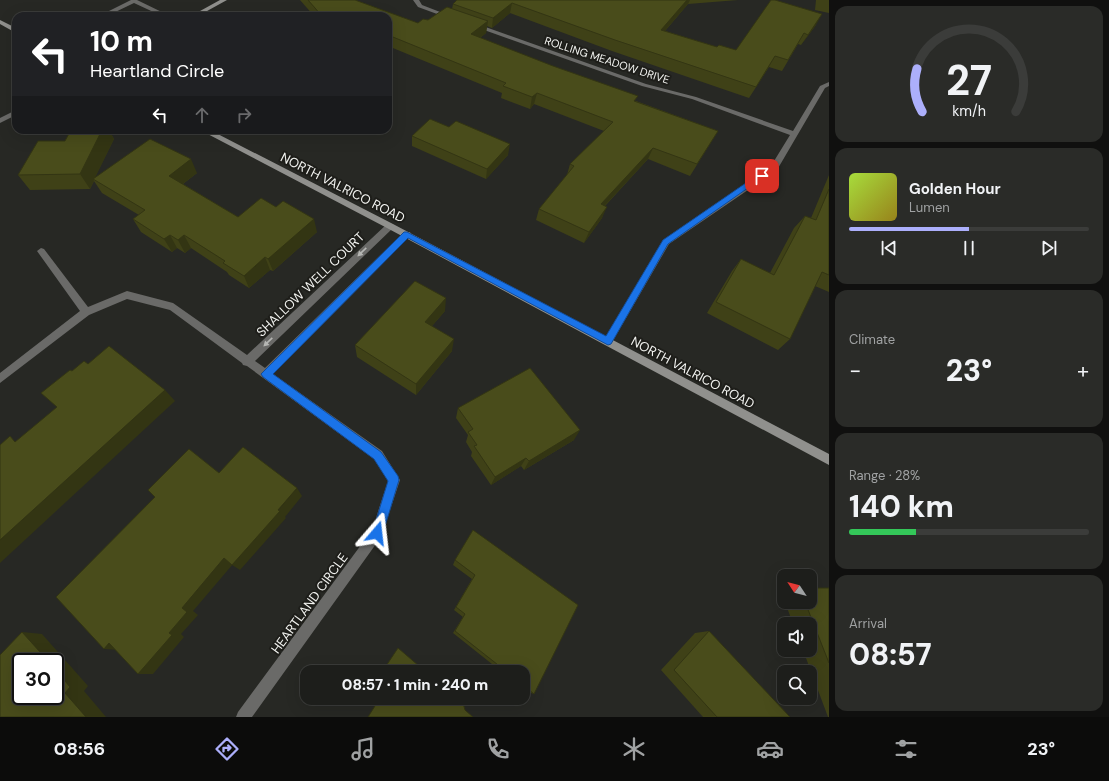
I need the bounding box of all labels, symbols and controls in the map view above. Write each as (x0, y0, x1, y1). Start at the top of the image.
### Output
text: 10 m (90, 23, 153, 60)
icon: left (24, 28, 76, 80)
street label: ROLLING MEADOW DRIVE (543, 33, 671, 87)
text: 27 (946, 54, 992, 108)
text: Heartland Circle (90, 59, 224, 83)
text: km/h (952, 102, 986, 120)
icon: left (149, 104, 171, 126)
icon: ahead (191, 104, 213, 126)
icon: right (233, 104, 255, 126)
street label: NORTH VALRICO ROAD (278, 149, 408, 226)
pin (745, 159, 779, 193)
icon: arrive (751, 165, 773, 187)
text: Golden Hour (909, 179, 1001, 199)
text: Lumen (909, 199, 950, 216)
street label: SHALLOW WELL COURT (253, 228, 368, 340)
icon: previous (878, 237, 900, 259)
icon: pause (958, 237, 980, 259)
icon: next (1038, 237, 1060, 259)
one-way arrow (357, 248, 367, 257)
text: Climate (849, 331, 895, 348)
street label: NORTH VALRICO ROAD (628, 333, 758, 412)
one-way arrow (263, 337, 273, 347)
text: 23° (946, 351, 992, 390)
text: − (849, 356, 861, 385)
text: + (1077, 356, 1089, 385)
text: Range · 28% (849, 467, 920, 484)
text: 140 km (849, 487, 954, 526)
position arrow (356, 512, 398, 554)
street label: HEARTLAND CIRCLE (267, 550, 352, 657)
north arrow (777, 569, 817, 609)
map controls (777, 569, 817, 705)
text: Arrival (849, 615, 887, 632)
button: sound (777, 617, 817, 657)
text: 08:57 (849, 635, 932, 674)
speed limit sign: 30 (12, 653, 64, 705)
button: search (777, 665, 817, 705)
text: 08:57 · 1 min · 240 m (342, 675, 488, 695)
icon: directions (213, 735, 241, 763)
icon: music (349, 735, 377, 763)
icon: phone (484, 735, 512, 763)
icon: climate (620, 735, 648, 763)
icon: car (756, 735, 784, 763)
icon: filters (892, 735, 920, 763)
text: 08:56 (54, 737, 105, 761)
text: 23° (1027, 737, 1055, 761)

